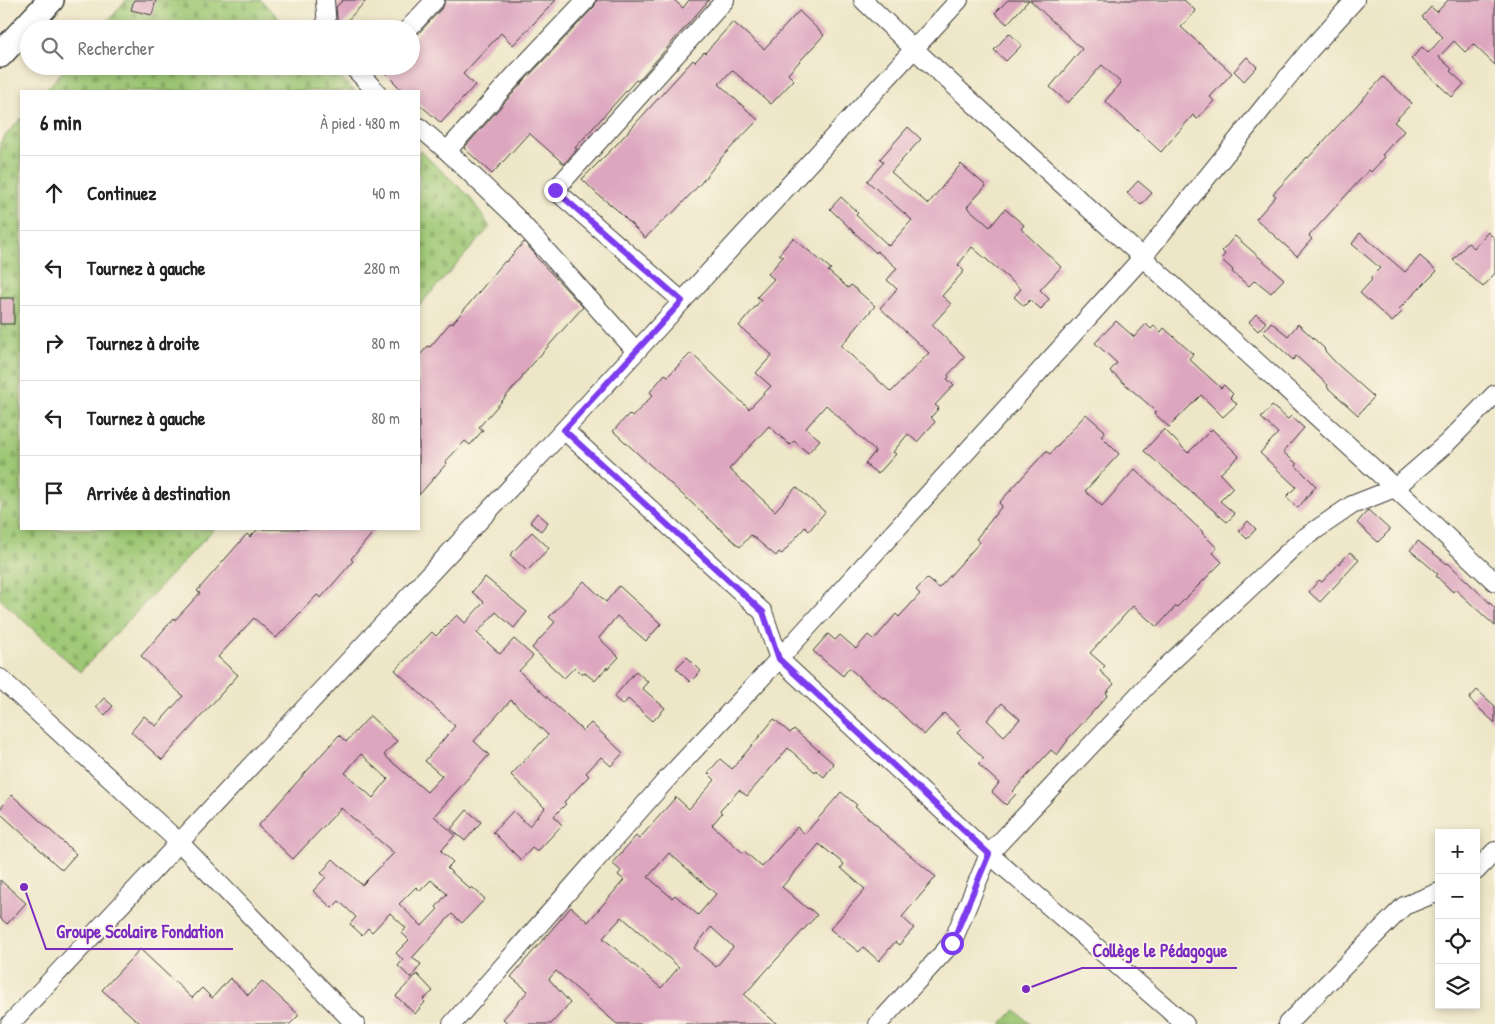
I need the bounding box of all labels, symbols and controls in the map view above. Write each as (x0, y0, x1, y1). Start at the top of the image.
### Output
search box (20, 20, 420, 75)
icon: search (38, 34, 66, 62)
text: Rechercher (78, 35, 155, 61)
text: 6 min (40, 108, 82, 137)
text: À pied · 480 m (320, 112, 400, 134)
icon: ahead (40, 179, 68, 207)
route end (544, 179, 567, 202)
text: Continuez (87, 180, 156, 206)
text: 40 m (372, 182, 400, 204)
icon: left (40, 254, 68, 282)
text: Tournez à gauche (87, 255, 205, 281)
text: 280 m (364, 257, 400, 279)
icon: right (40, 329, 68, 357)
text: Tournez à droite (87, 330, 200, 356)
text: 80 m (371, 332, 400, 354)
icon: left (40, 404, 68, 432)
text: Tournez à gauche (87, 405, 205, 431)
text: 80 m (371, 407, 400, 429)
icon: arrive (40, 479, 68, 507)
text: Arrivée à destination (87, 480, 230, 506)
map controls (1435, 829, 1480, 1009)
button: + (1435, 829, 1480, 874)
button: − (1435, 874, 1480, 919)
callout: Groupe Scolaire Fondation (46, 916, 233, 949)
text: Groupe Scolaire Fondation (56, 919, 224, 945)
button: locate (1435, 919, 1480, 964)
route start (941, 932, 964, 955)
callout: Collège le Pédagogue (1082, 935, 1237, 968)
text: Collège le Pédagogue (1093, 938, 1228, 964)
button: layers (1435, 964, 1480, 1009)

